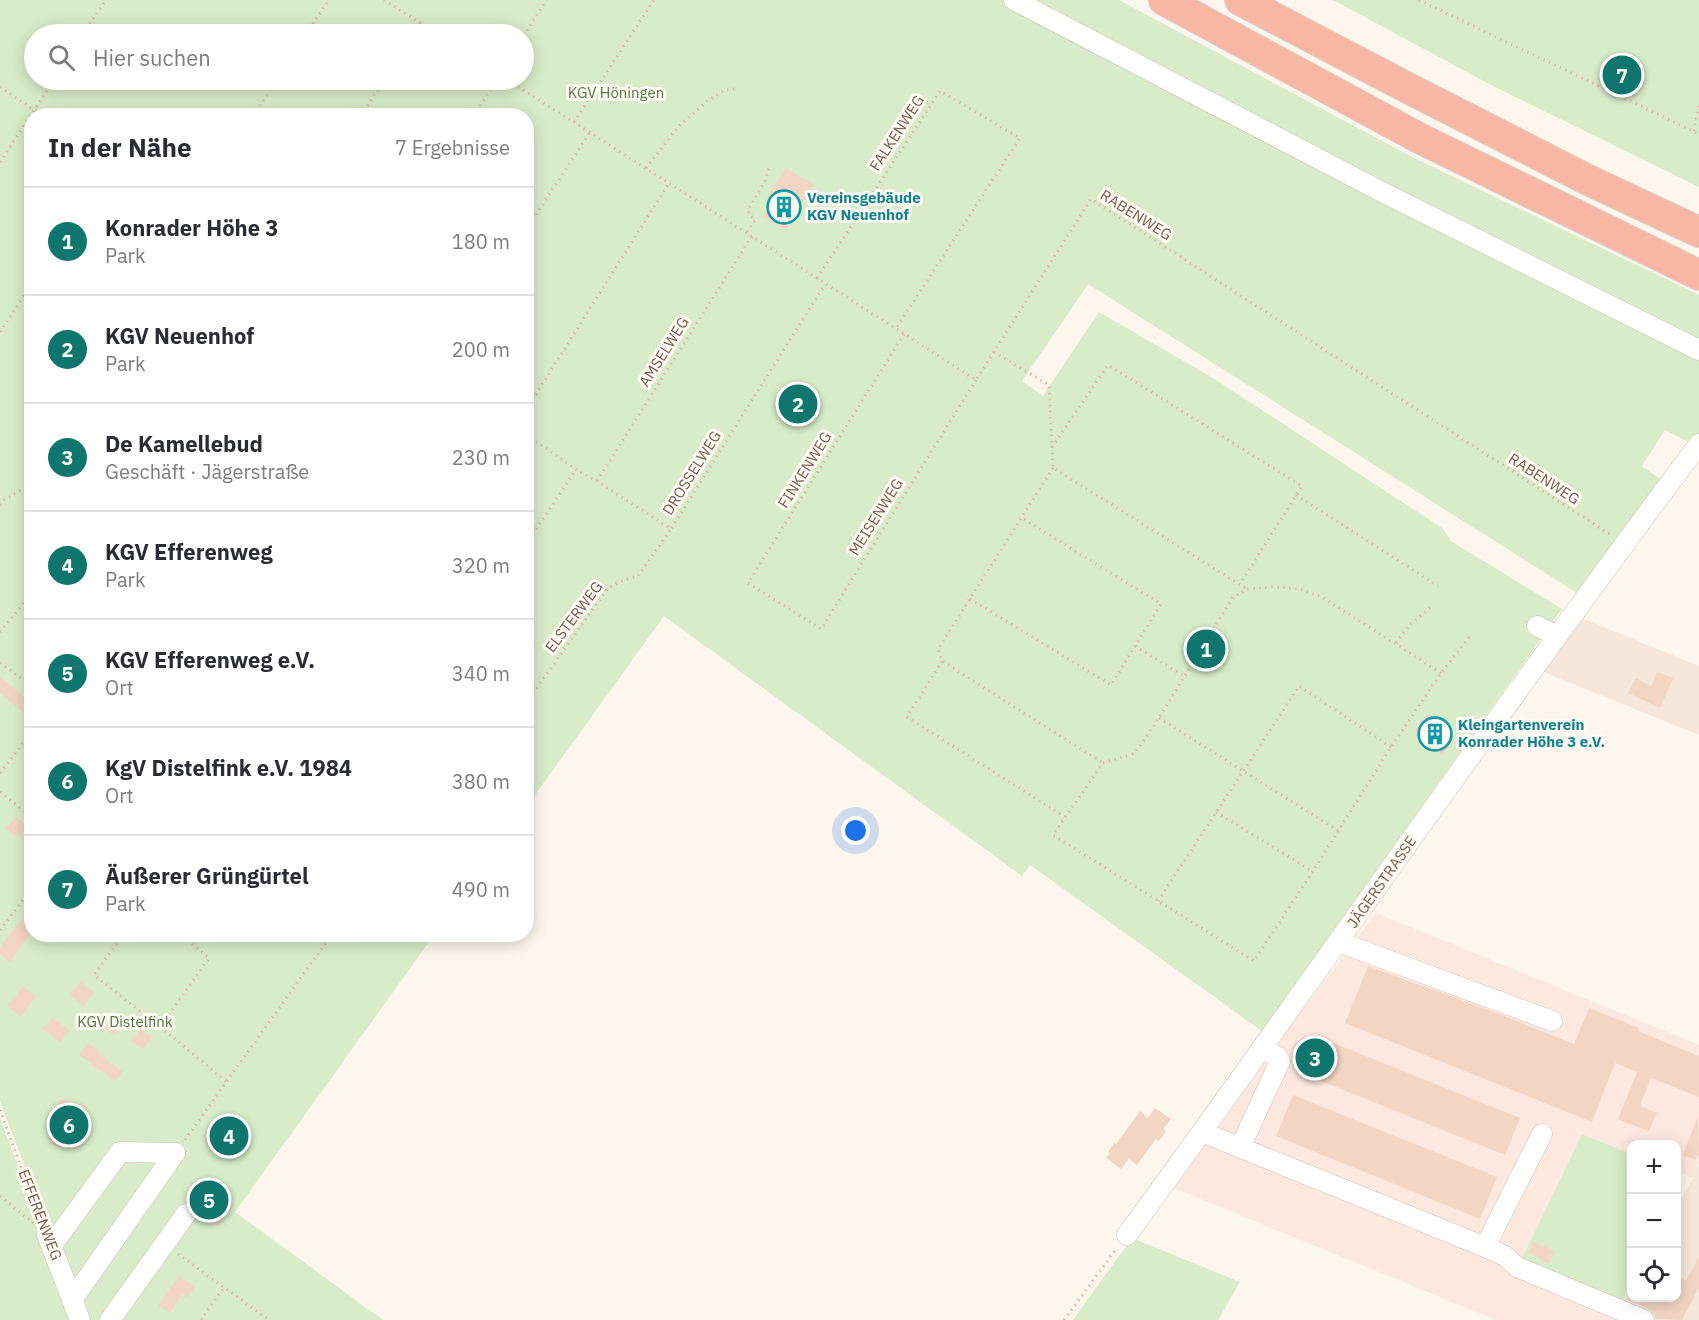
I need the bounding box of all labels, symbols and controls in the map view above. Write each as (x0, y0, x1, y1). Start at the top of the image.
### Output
search box (24, 24, 534, 90)
icon: search (45, 41, 78, 74)
text: Hier suchen (93, 43, 211, 72)
pin: 7 (1602, 52, 1642, 98)
park label: KGV Höningen (568, 83, 664, 102)
street label: FALKENWEG (865, 91, 928, 174)
text: In der Nähe (48, 130, 192, 164)
text: 7 Ergebnisse (395, 134, 510, 161)
street label: RABENWEG (1097, 185, 1176, 244)
place label: Vereinsgebäude KGV Neuenhof (807, 188, 921, 224)
building icon: Vereinsgebäude KGV Neuenhof (766, 189, 802, 225)
text: Konrader Höhe 3 (105, 213, 278, 242)
text: 1 (62, 228, 74, 255)
text: 180 m (452, 228, 510, 255)
text: Park (105, 242, 145, 269)
street label: AMSELWEG (635, 313, 693, 390)
text: KGV Neuenhof (105, 321, 254, 350)
text: 2 (62, 336, 74, 363)
text: 200 m (452, 336, 510, 363)
text: Park (105, 350, 145, 377)
pin: 2 (778, 382, 818, 426)
street label: DROSSELWEG (658, 427, 725, 518)
street label: FINKENWEG (774, 428, 836, 511)
text: De Kamellebud (105, 429, 263, 458)
text: 3 (62, 444, 74, 471)
text: 230 m (452, 444, 510, 471)
street label: RABENWEG (1505, 449, 1583, 509)
text: Geschäft · Jägerstraße (105, 458, 309, 485)
street label: MEISENWEG (844, 475, 907, 559)
text: KGV Efferenweg (105, 537, 273, 566)
text: 4 (62, 552, 74, 579)
text: 320 m (452, 552, 510, 579)
text: Park (105, 566, 145, 593)
street label: ELSTERWEG (541, 577, 607, 656)
pin: 1 (1186, 626, 1226, 672)
text: KGV Efferenweg e.V. (105, 645, 315, 674)
text: 5 (62, 660, 74, 687)
text: 340 m (452, 660, 510, 687)
text: Ort (105, 674, 134, 701)
place label: Kleingartenverein Konrader Höhe 3 e.V. (1458, 715, 1605, 751)
building icon: Kleingartenverein Konrader Höhe 3 e.V. (1417, 716, 1453, 752)
text: KgV Distelfink e.V. 1984 (105, 753, 352, 782)
text: 6 (62, 768, 74, 795)
text: 380 m (452, 768, 510, 795)
text: Ort (105, 782, 134, 809)
your location (841, 816, 870, 845)
street label: JÄGERSTRASSE (1343, 832, 1420, 931)
text: Äußerer Grüngürtel (105, 861, 309, 890)
text: 7 (62, 876, 74, 903)
text: 490 m (452, 876, 510, 903)
text: Park (105, 890, 145, 917)
park label: KGV Distelfink (77, 1012, 173, 1031)
pin: 3 (1296, 1036, 1334, 1080)
pin: 6 (50, 1102, 88, 1148)
pin: 4 (210, 1114, 248, 1158)
map controls (1627, 1140, 1681, 1302)
button: + (1627, 1140, 1681, 1194)
street label: EFFERENWEG (14, 1167, 66, 1263)
pin: 5 (190, 1178, 228, 1222)
button: − (1627, 1194, 1681, 1248)
button: locate (1627, 1248, 1681, 1302)

